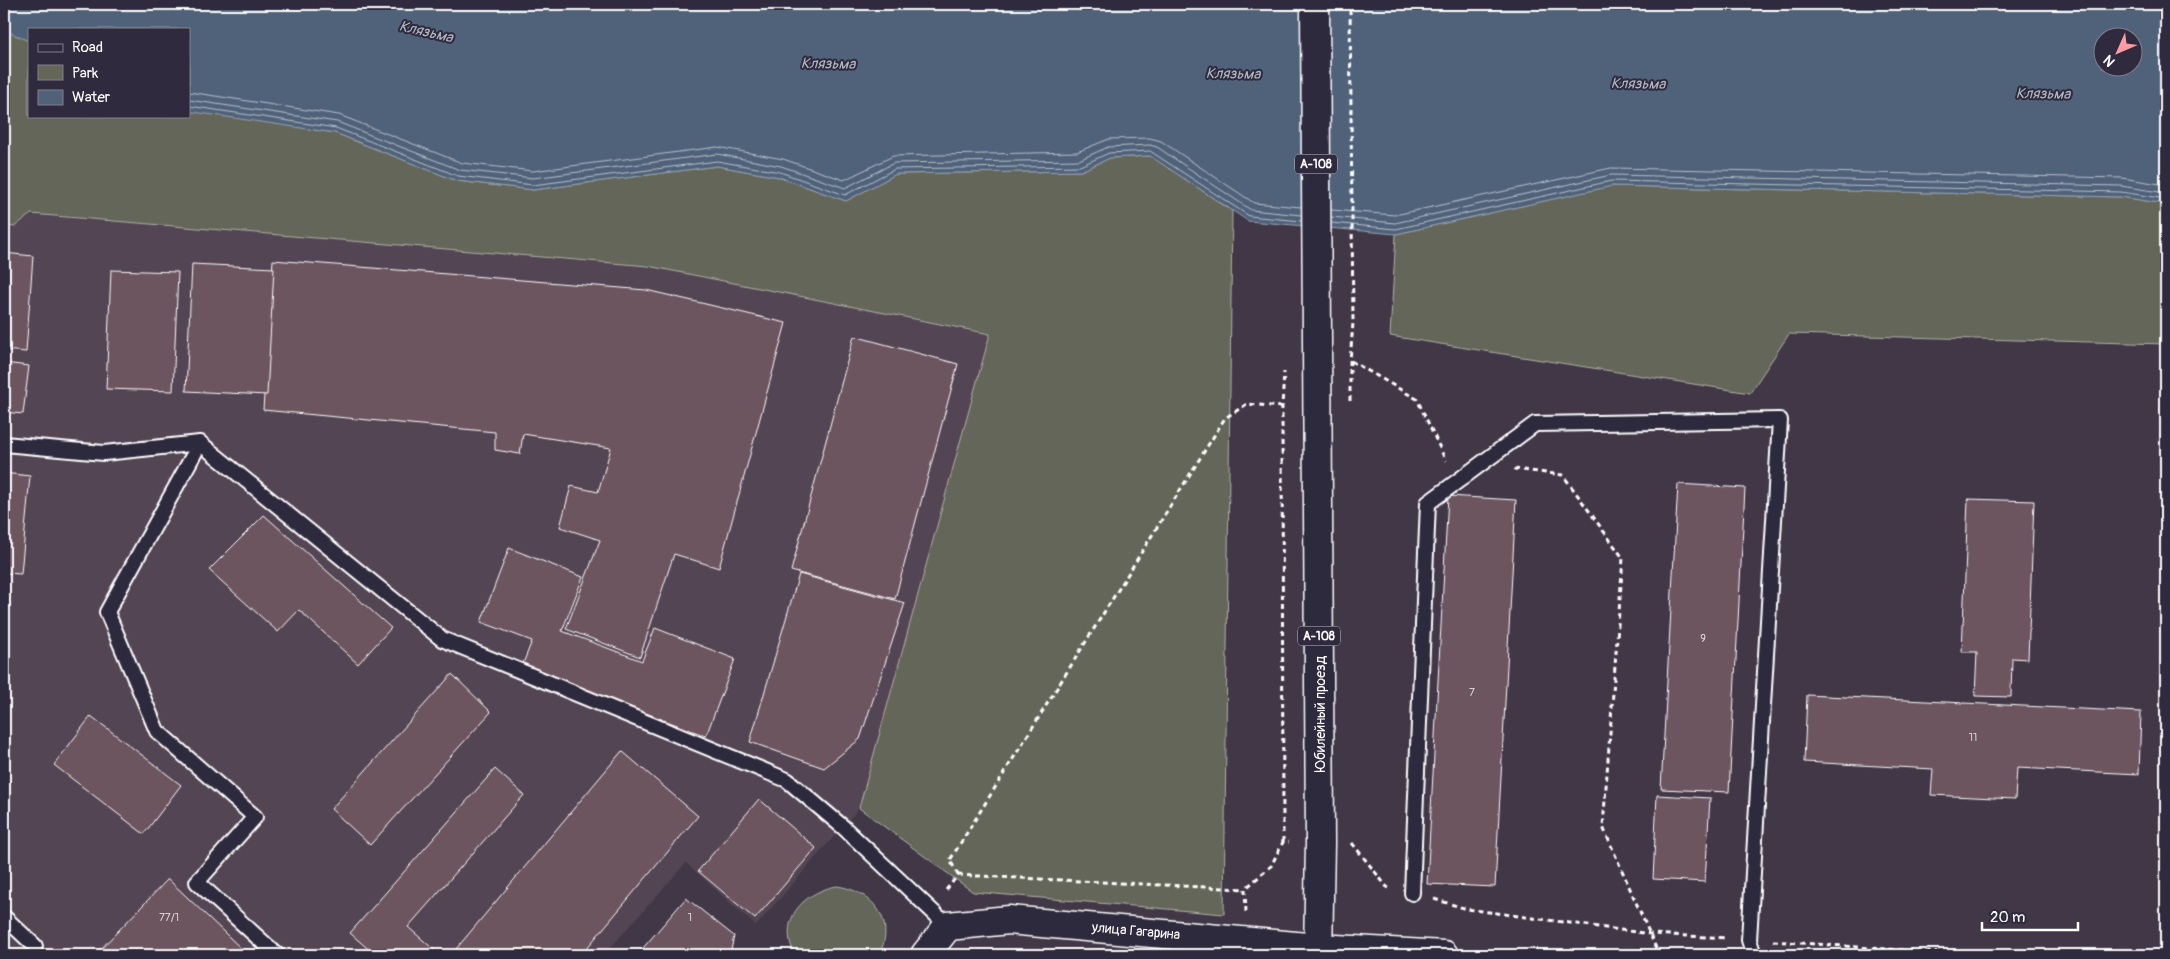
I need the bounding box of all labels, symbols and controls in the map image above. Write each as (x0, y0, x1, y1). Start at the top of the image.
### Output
water label: Клязьма (397, 17, 456, 48)
legend (28, 28, 190, 118)
north arrow (2092, 28, 2142, 78)
text: Road (72, 38, 103, 57)
text: N (2100, 51, 2119, 70)
water label: Клязьма (801, 54, 856, 74)
text: Park (72, 64, 99, 83)
water label: Клязьма (1206, 64, 1261, 84)
water label: Клязьма (1611, 74, 1666, 94)
water label: Клязьма (2016, 84, 2071, 104)
text: Water (72, 88, 111, 107)
road number: А-108 (1295, 154, 1337, 173)
road number: А-108 (1298, 626, 1340, 646)
house number: 9 (1700, 632, 1706, 645)
street label: Юбилейный проезд (1312, 655, 1329, 772)
house number: 7 (1469, 686, 1475, 699)
house number: 11 (1969, 731, 1977, 744)
scale bar (1982, 899, 2079, 931)
text: 20 m (1990, 908, 2025, 927)
house number: 77/1 (159, 911, 179, 924)
house number: 1 (688, 911, 692, 924)
street label: улица Гагарина (1090, 919, 1181, 943)

